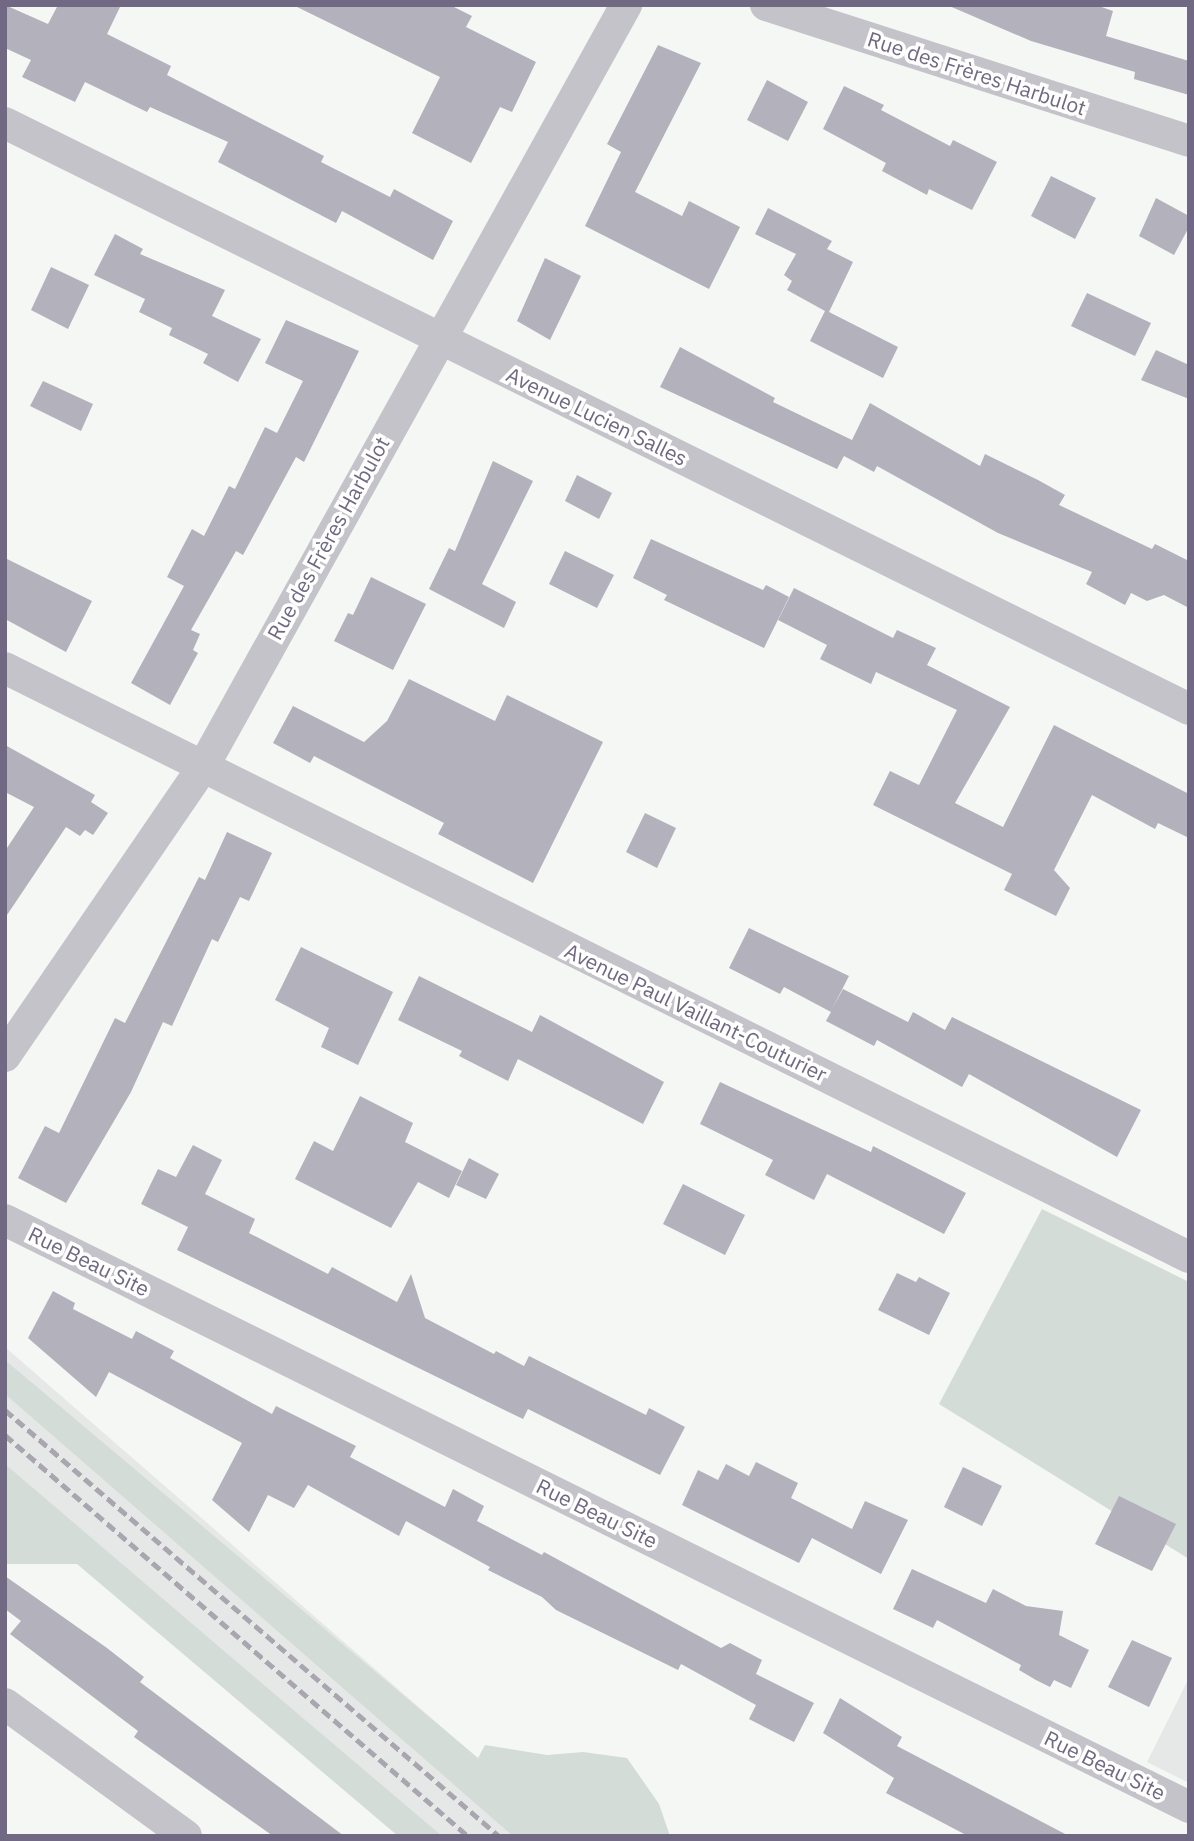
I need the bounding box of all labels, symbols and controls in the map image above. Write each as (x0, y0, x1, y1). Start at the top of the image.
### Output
street label: Rue des Frères Harbulot (865, 26, 1089, 120)
street label: Avenue Lucien Salles (502, 361, 692, 471)
street label: Rue des Frères Harbulot (262, 432, 394, 644)
street label: Avenue Paul Vaillant-Couturier (561, 937, 831, 1087)
street label: Rue Beau Site (24, 1221, 154, 1301)
street label: Rue Beau Site (532, 1473, 662, 1553)
street label: Rue Beau Site (1040, 1725, 1170, 1805)

